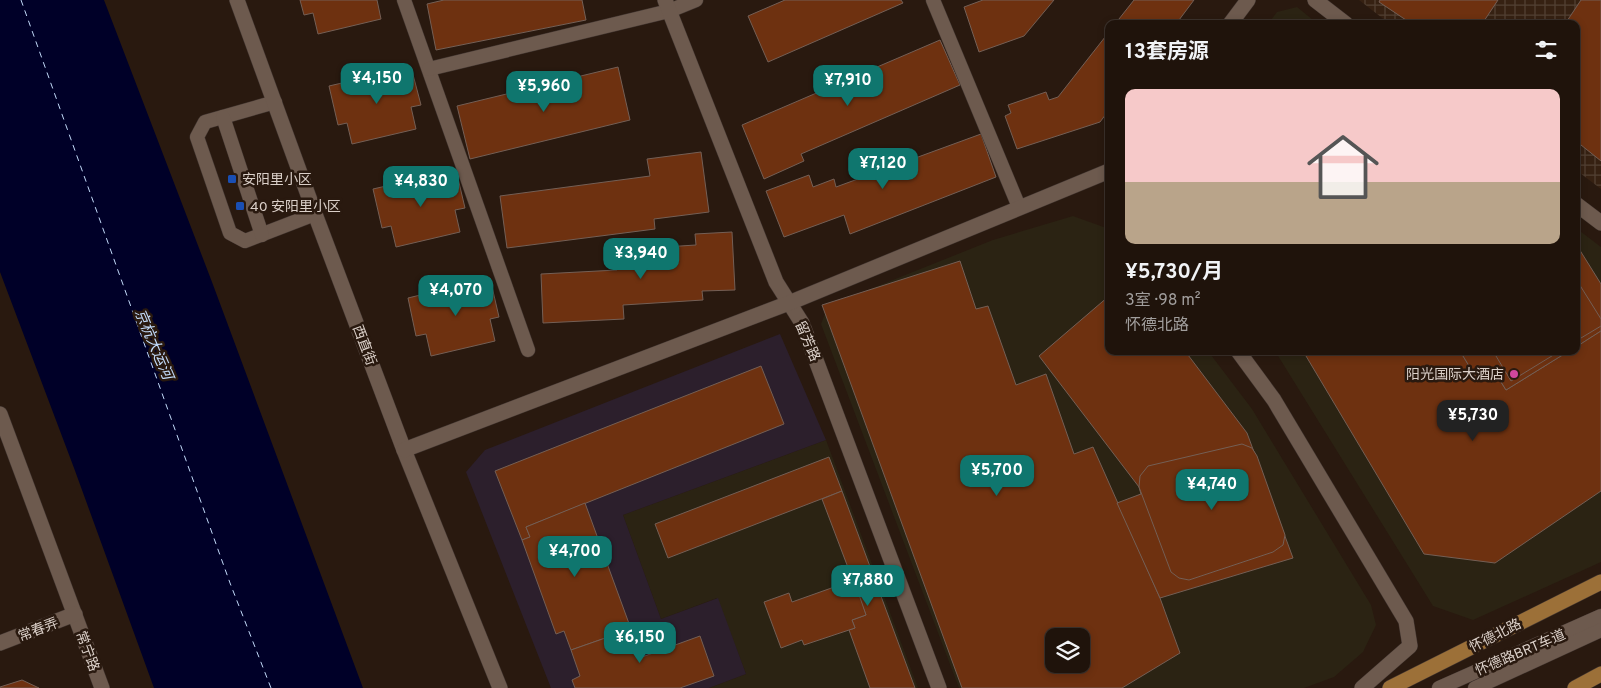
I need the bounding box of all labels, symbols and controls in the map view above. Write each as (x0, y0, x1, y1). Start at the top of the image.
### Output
icon: filters (1532, 36, 1560, 64)
text: 13套房源 (1125, 39, 1209, 66)
pin: ¥4,150 (336, 62, 418, 105)
pin: ¥7,910 (807, 64, 889, 107)
text: ¥4,150 (352, 69, 402, 89)
pin: ¥5,960 (503, 70, 585, 113)
text: ¥7,910 (824, 71, 872, 91)
text: ¥5,960 (517, 77, 571, 97)
icon: home (1298, 122, 1388, 212)
pin: ¥7,120 (842, 148, 924, 190)
text: ¥7,120 (859, 154, 907, 174)
pin: ¥4,830 (380, 166, 462, 208)
place label: 安阳里小区 (242, 172, 312, 189)
text: ¥4,830 (394, 172, 448, 192)
marker: 安阳里小区 (226, 173, 238, 185)
place label: 40 安阳里小区 (250, 199, 341, 216)
marker: 40 安阳里小区 (234, 200, 246, 212)
pin: ¥3,940 (600, 238, 682, 280)
text: ¥3,940 (614, 244, 668, 264)
text: ¥5,730/月 (1125, 259, 1223, 286)
pin: ¥4,070 (415, 274, 497, 317)
text: ¥4,070 (429, 281, 483, 301)
text: 3室 · 98 m² (1125, 291, 1201, 311)
water label: 京杭大运河 (129, 306, 177, 386)
text: 怀德北路 (1125, 316, 1189, 336)
street label: 留芳路 (791, 319, 823, 364)
street label: 西直街 (348, 323, 379, 368)
place label: 阳光国际大酒店 (1406, 367, 1504, 384)
marker: 阳光国际大酒店 (1508, 368, 1520, 380)
pin: ¥5,730 (1432, 400, 1514, 442)
text: ¥5,730 (1448, 406, 1498, 426)
pin: ¥5,700 (956, 454, 1038, 497)
text: ¥5,700 (971, 461, 1023, 481)
pin: ¥4,740 (1171, 468, 1253, 511)
text: ¥4,740 (1187, 475, 1237, 495)
pin: ¥4,700 (534, 536, 616, 578)
text: ¥4,700 (549, 542, 601, 562)
pin: ¥7,880 (827, 564, 909, 607)
text: ¥7,880 (842, 571, 894, 591)
street label: 常春弄 (16, 615, 61, 646)
street label: 怀德北路 (1466, 615, 1524, 657)
pin: ¥6,150 (599, 622, 681, 664)
street label: 怀德路BRT车道 (1473, 626, 1568, 680)
text: ¥6,150 (615, 628, 665, 648)
map controls (1045, 628, 1090, 673)
button: layers (1045, 628, 1090, 673)
street label: 常宁路 (71, 629, 103, 674)

